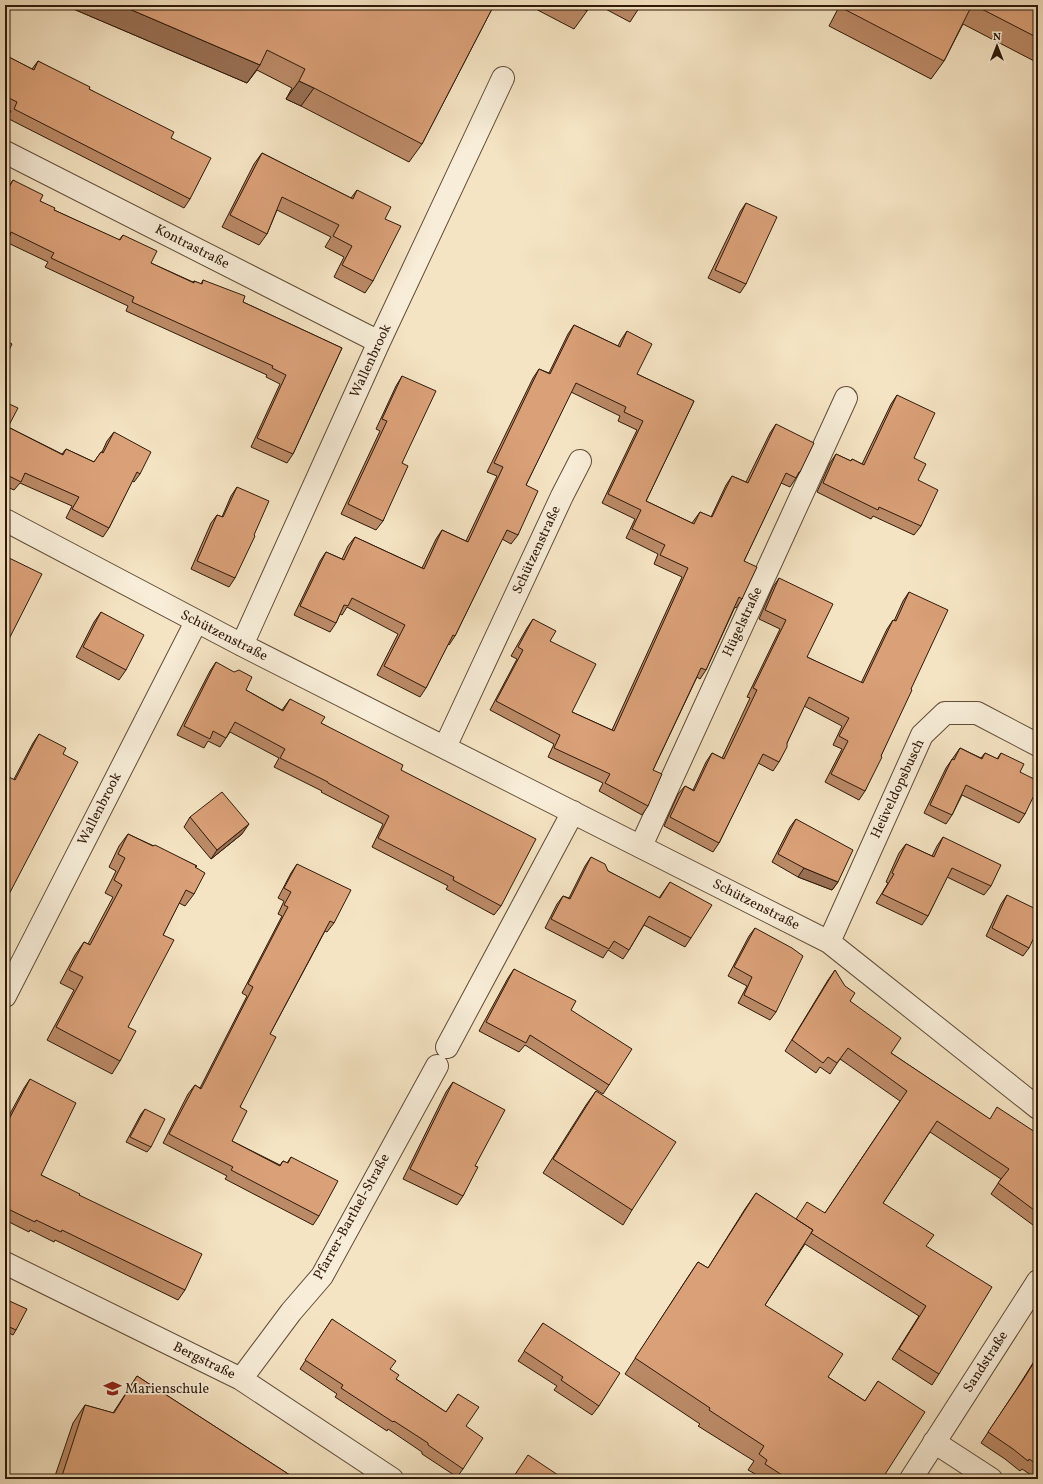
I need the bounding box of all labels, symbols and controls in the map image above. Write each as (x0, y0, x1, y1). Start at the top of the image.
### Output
north arrow (977, 26, 1017, 66)
text: N (993, 30, 1001, 45)
street label: Kontrastraße (151, 220, 233, 274)
street label: Wallenbrook (346, 321, 397, 401)
street label: Schützenstraße (508, 502, 566, 597)
street label: Hügelstraße (719, 584, 768, 660)
street label: Schützenstraße (177, 606, 271, 666)
street label: Heüveldopsbusch (867, 736, 929, 842)
street label: Wallenbrook (74, 769, 127, 849)
street label: Schützenstraße (709, 875, 803, 935)
street label: Pfarrer-Barthel-Straße (309, 1150, 395, 1284)
street label: Sandstraße (959, 1327, 1013, 1396)
street label: Bergstraße (170, 1338, 239, 1384)
school or university icon: Marienschule (102, 1379, 122, 1399)
place label: Marienschule (125, 1380, 209, 1399)

